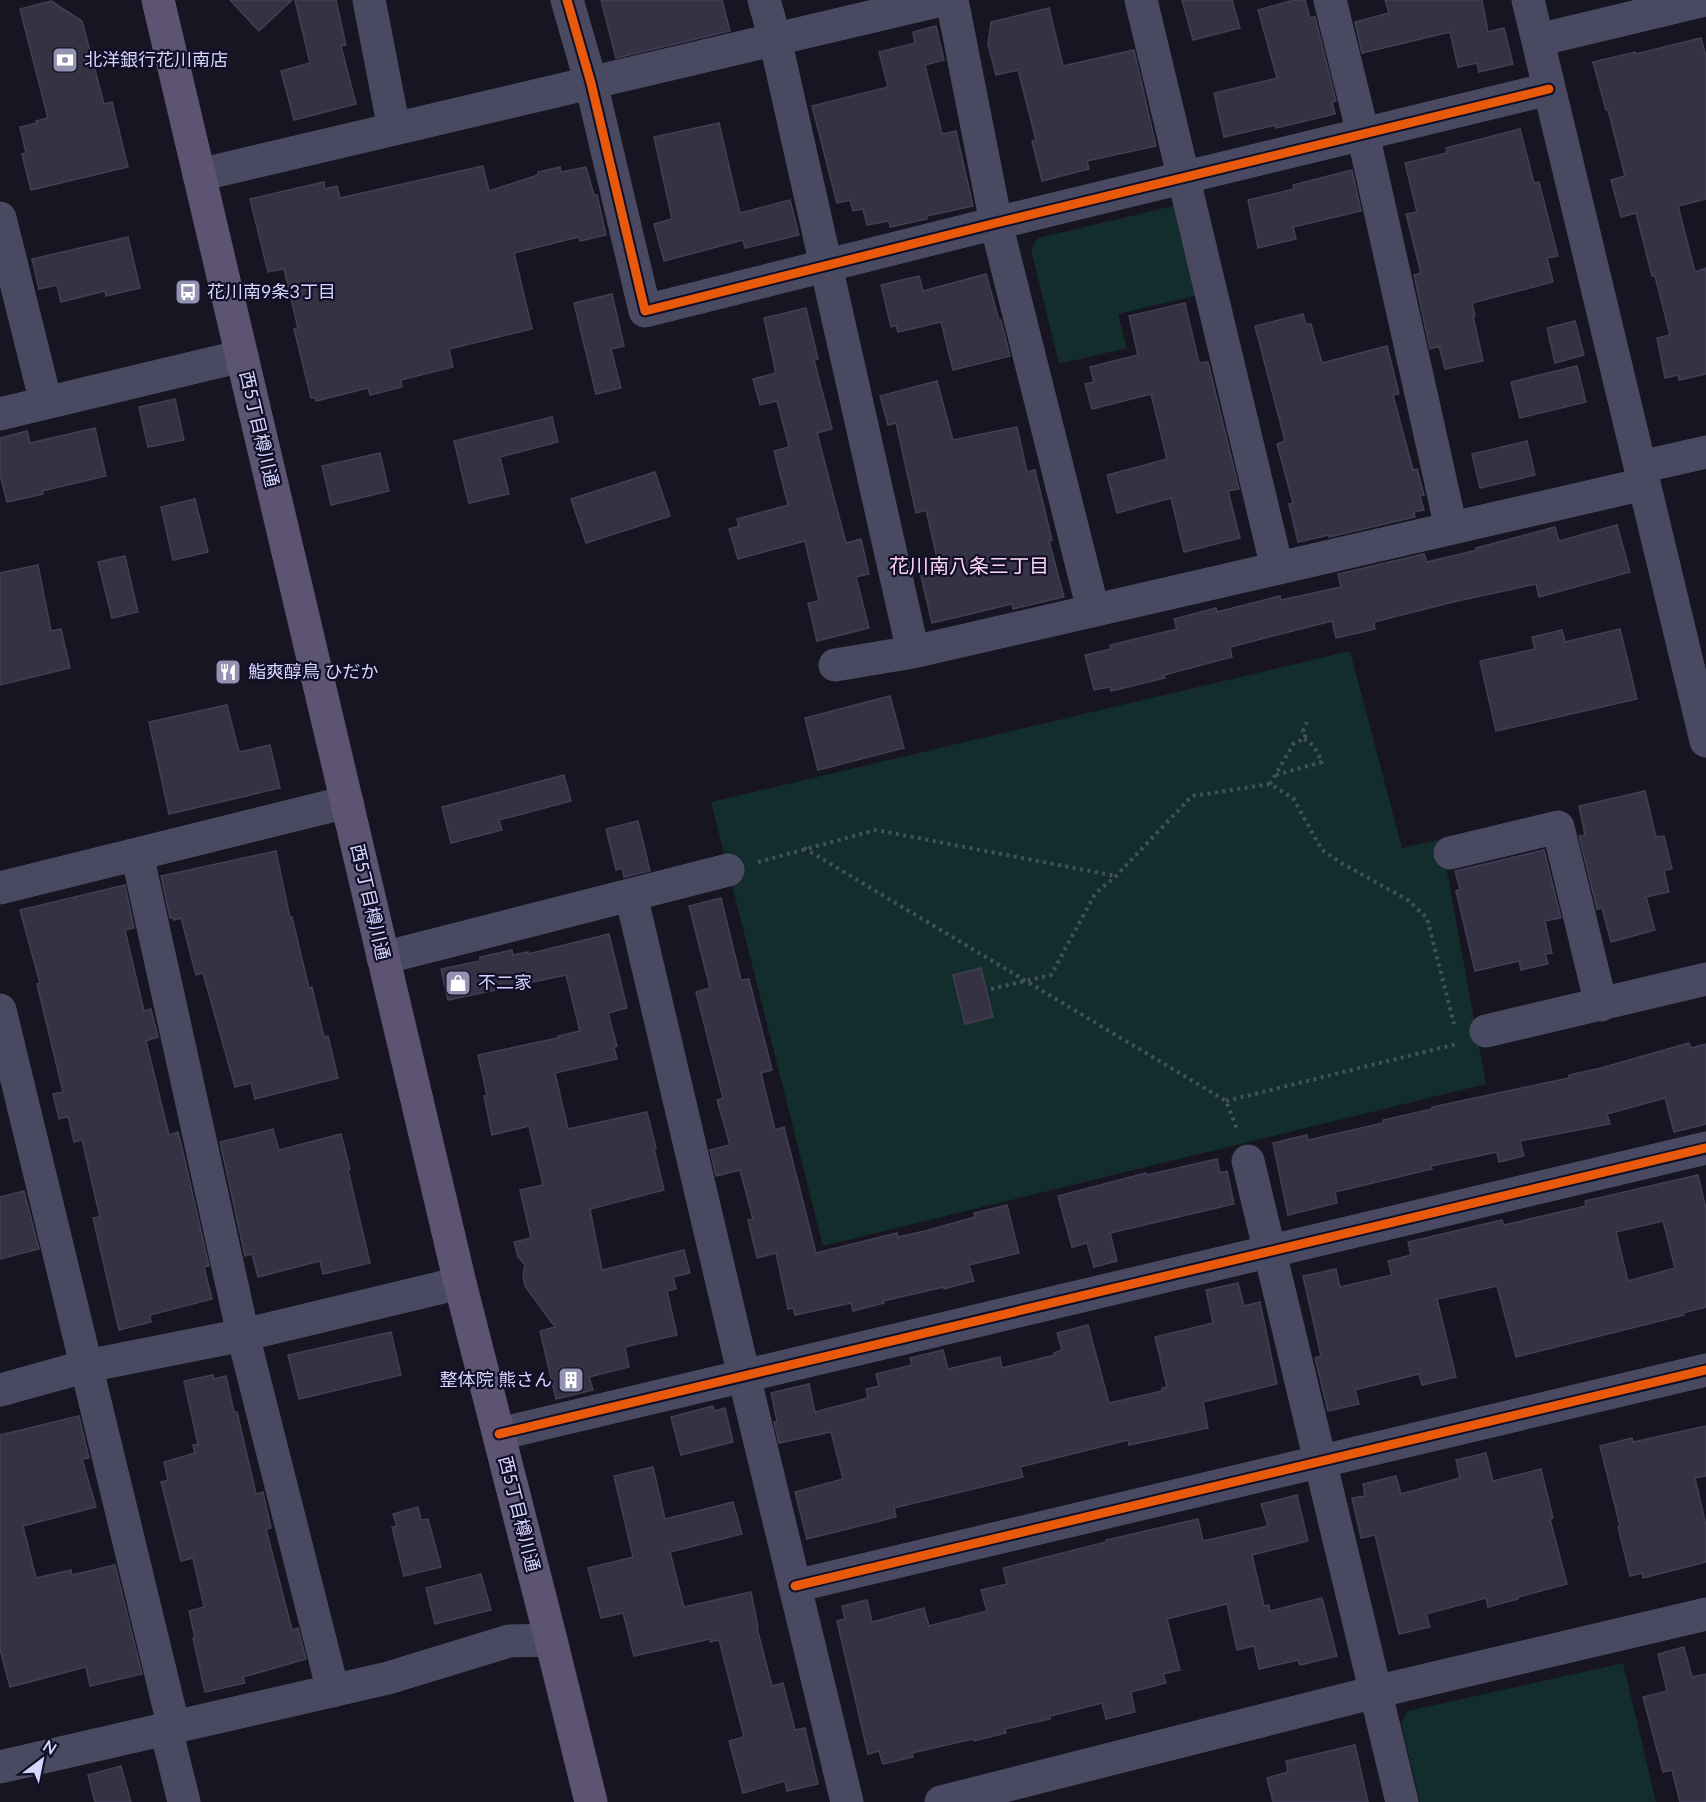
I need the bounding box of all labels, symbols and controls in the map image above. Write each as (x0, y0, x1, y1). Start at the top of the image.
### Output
bank icon: 北洋銀行花川南店 (50, 45, 80, 75)
place label: 北洋銀行花川南店 (84, 48, 228, 70)
bus stop icon: 花川南9条3丁目 (173, 277, 203, 307)
place label: 花川南9条3丁目 (207, 280, 336, 302)
street label: 西5丁目樽川通 (236, 369, 284, 489)
district label: 花川南八条三丁目 (889, 553, 1049, 577)
restaurant icon: 鮨爽醇鳥 ひだか (213, 657, 243, 687)
place label: 鮨爽醇鳥 ひだか (248, 660, 379, 682)
street label: 西5丁目樽川通 (347, 842, 395, 962)
shop icon: 不二家 (443, 968, 473, 998)
place label: 不二家 (478, 971, 532, 993)
building icon: 整体院 熊さん (556, 1365, 586, 1395)
place label: 整体院 熊さん (439, 1368, 552, 1390)
street label: 西5丁目樽川通 (495, 1454, 545, 1574)
north arrow (12, 1730, 72, 1790)
text: N (40, 1736, 60, 1758)

